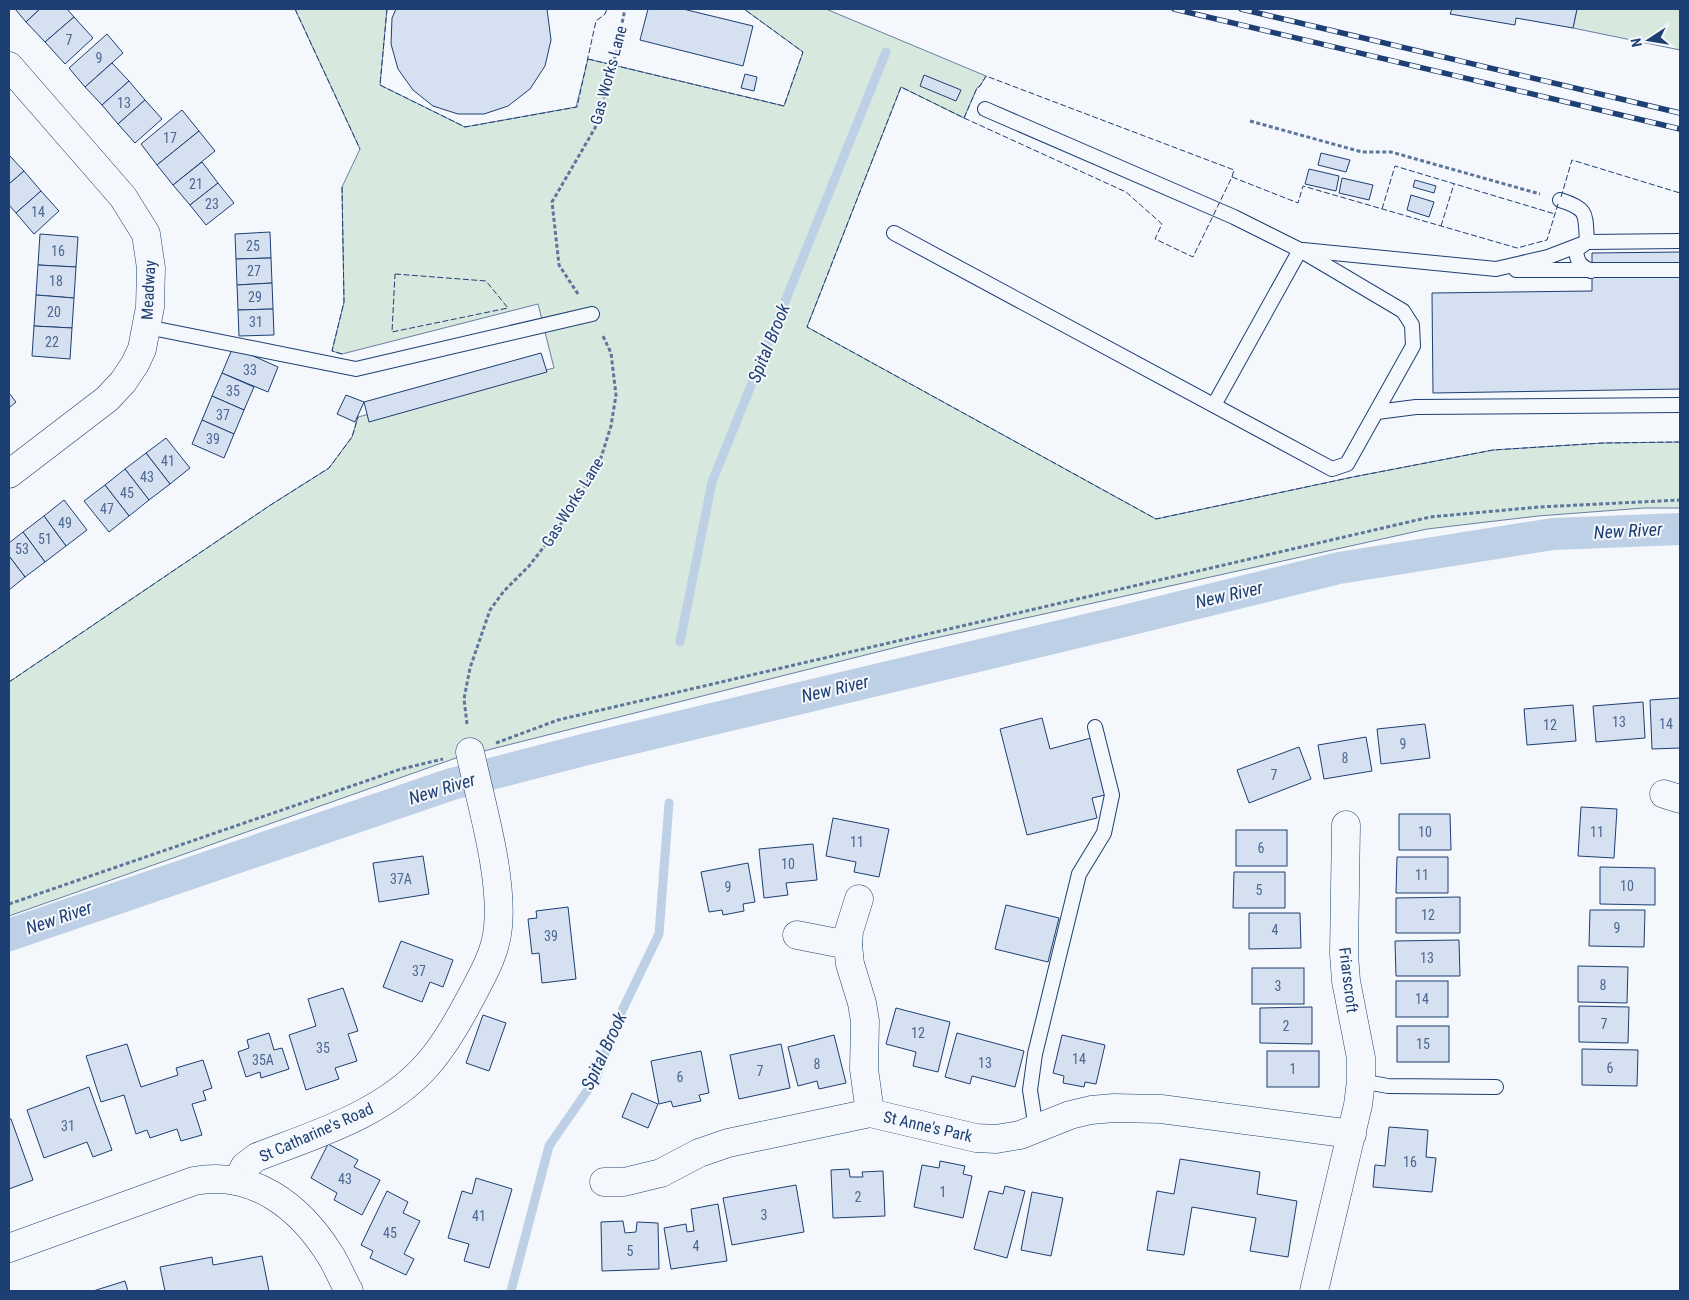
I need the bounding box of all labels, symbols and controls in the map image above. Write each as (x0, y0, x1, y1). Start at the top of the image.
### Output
north arrow (1624, 15, 1674, 65)
street label: Gas Works Lane (586, 24, 631, 127)
house number: 7 (66, 32, 73, 48)
text: N (1628, 37, 1645, 49)
house number: 9 (96, 50, 102, 66)
house number: 13 (117, 95, 131, 111)
house number: 17 (163, 130, 177, 146)
house number: 21 (189, 176, 203, 192)
house number: 23 (205, 196, 219, 212)
house number: 14 (31, 204, 45, 220)
house number: 25 (246, 238, 260, 254)
house number: 16 (51, 243, 65, 259)
street label: Meadway (137, 259, 160, 320)
house number: 27 (247, 263, 261, 279)
house number: 18 (49, 273, 63, 289)
house number: 29 (248, 289, 262, 305)
water label: Spital Brook (743, 299, 794, 385)
house number: 20 (47, 304, 61, 320)
house number: 31 (249, 314, 263, 330)
house number: 22 (45, 334, 59, 350)
house number: 33 (243, 362, 257, 378)
house number: 35 (226, 383, 240, 399)
house number: 37 (216, 407, 230, 423)
house number: 39 (206, 431, 220, 447)
house number: 41 (161, 453, 175, 469)
street label: Gas Works Lane (537, 454, 607, 550)
house number: 43 (140, 469, 154, 485)
house number: 45 (120, 485, 134, 501)
house number: 47 (100, 501, 114, 517)
house number: 49 (58, 515, 72, 531)
water label: New River (1593, 518, 1663, 543)
house number: 51 (38, 531, 52, 547)
house number: 53 (15, 541, 29, 557)
water label: New River (1193, 576, 1265, 612)
water label: New River (799, 670, 871, 706)
house number: 13 (1612, 714, 1626, 730)
house number: 14 (1659, 716, 1673, 732)
house number: 12 (1543, 717, 1557, 733)
house number: 9 (1400, 736, 1406, 752)
house number: 8 (1342, 750, 1349, 766)
house number: 7 (1271, 767, 1278, 783)
water label: New River (406, 768, 478, 809)
house number: 10 (1418, 824, 1432, 840)
house number: 11 (1590, 824, 1604, 840)
house number: 11 (850, 834, 864, 850)
house number: 6 (1258, 840, 1265, 856)
house number: 10 (781, 856, 795, 872)
house number: 11 (1415, 867, 1429, 883)
house number: 37A (390, 871, 412, 887)
house number: 10 (1620, 878, 1634, 894)
house number: 9 (725, 879, 731, 895)
house number: 5 (1256, 882, 1263, 898)
water label: New River (23, 896, 95, 939)
house number: 12 (1421, 907, 1435, 923)
house number: 9 (1614, 920, 1620, 936)
house number: 4 (1272, 922, 1279, 938)
house number: 39 (544, 928, 558, 944)
street label: Friarscroft (1335, 946, 1362, 1014)
house number: 13 (1420, 950, 1434, 966)
house number: 37 (412, 963, 426, 979)
house number: 8 (1600, 977, 1607, 993)
house number: 3 (1275, 978, 1281, 994)
house number: 14 (1415, 991, 1429, 1007)
water label: Spital Brook (576, 1008, 631, 1093)
house number: 7 (1601, 1016, 1608, 1032)
house number: 2 (1283, 1018, 1290, 1034)
house number: 12 (911, 1025, 925, 1041)
house number: 15 (1416, 1036, 1430, 1052)
house number: 35 (316, 1040, 330, 1056)
house number: 14 (1072, 1051, 1086, 1067)
house number: 35A (252, 1052, 274, 1068)
house number: 13 (978, 1055, 992, 1071)
house number: 8 (814, 1056, 821, 1072)
house number: 6 (1607, 1060, 1614, 1076)
house number: 1 (1290, 1061, 1296, 1077)
house number: 7 (757, 1063, 764, 1079)
house number: 6 (677, 1069, 684, 1085)
street label: St Catharine's Road (256, 1099, 376, 1166)
street label: St Anne's Park (882, 1107, 975, 1146)
house number: 31 (61, 1118, 75, 1134)
house number: 16 (1403, 1154, 1417, 1170)
house number: 43 (338, 1171, 352, 1187)
house number: 1 (940, 1184, 946, 1200)
house number: 2 (855, 1189, 862, 1205)
house number: 3 (761, 1207, 767, 1223)
house number: 41 (472, 1208, 486, 1224)
house number: 45 (383, 1225, 397, 1241)
house number: 4 (693, 1238, 700, 1254)
house number: 5 (627, 1243, 634, 1259)

